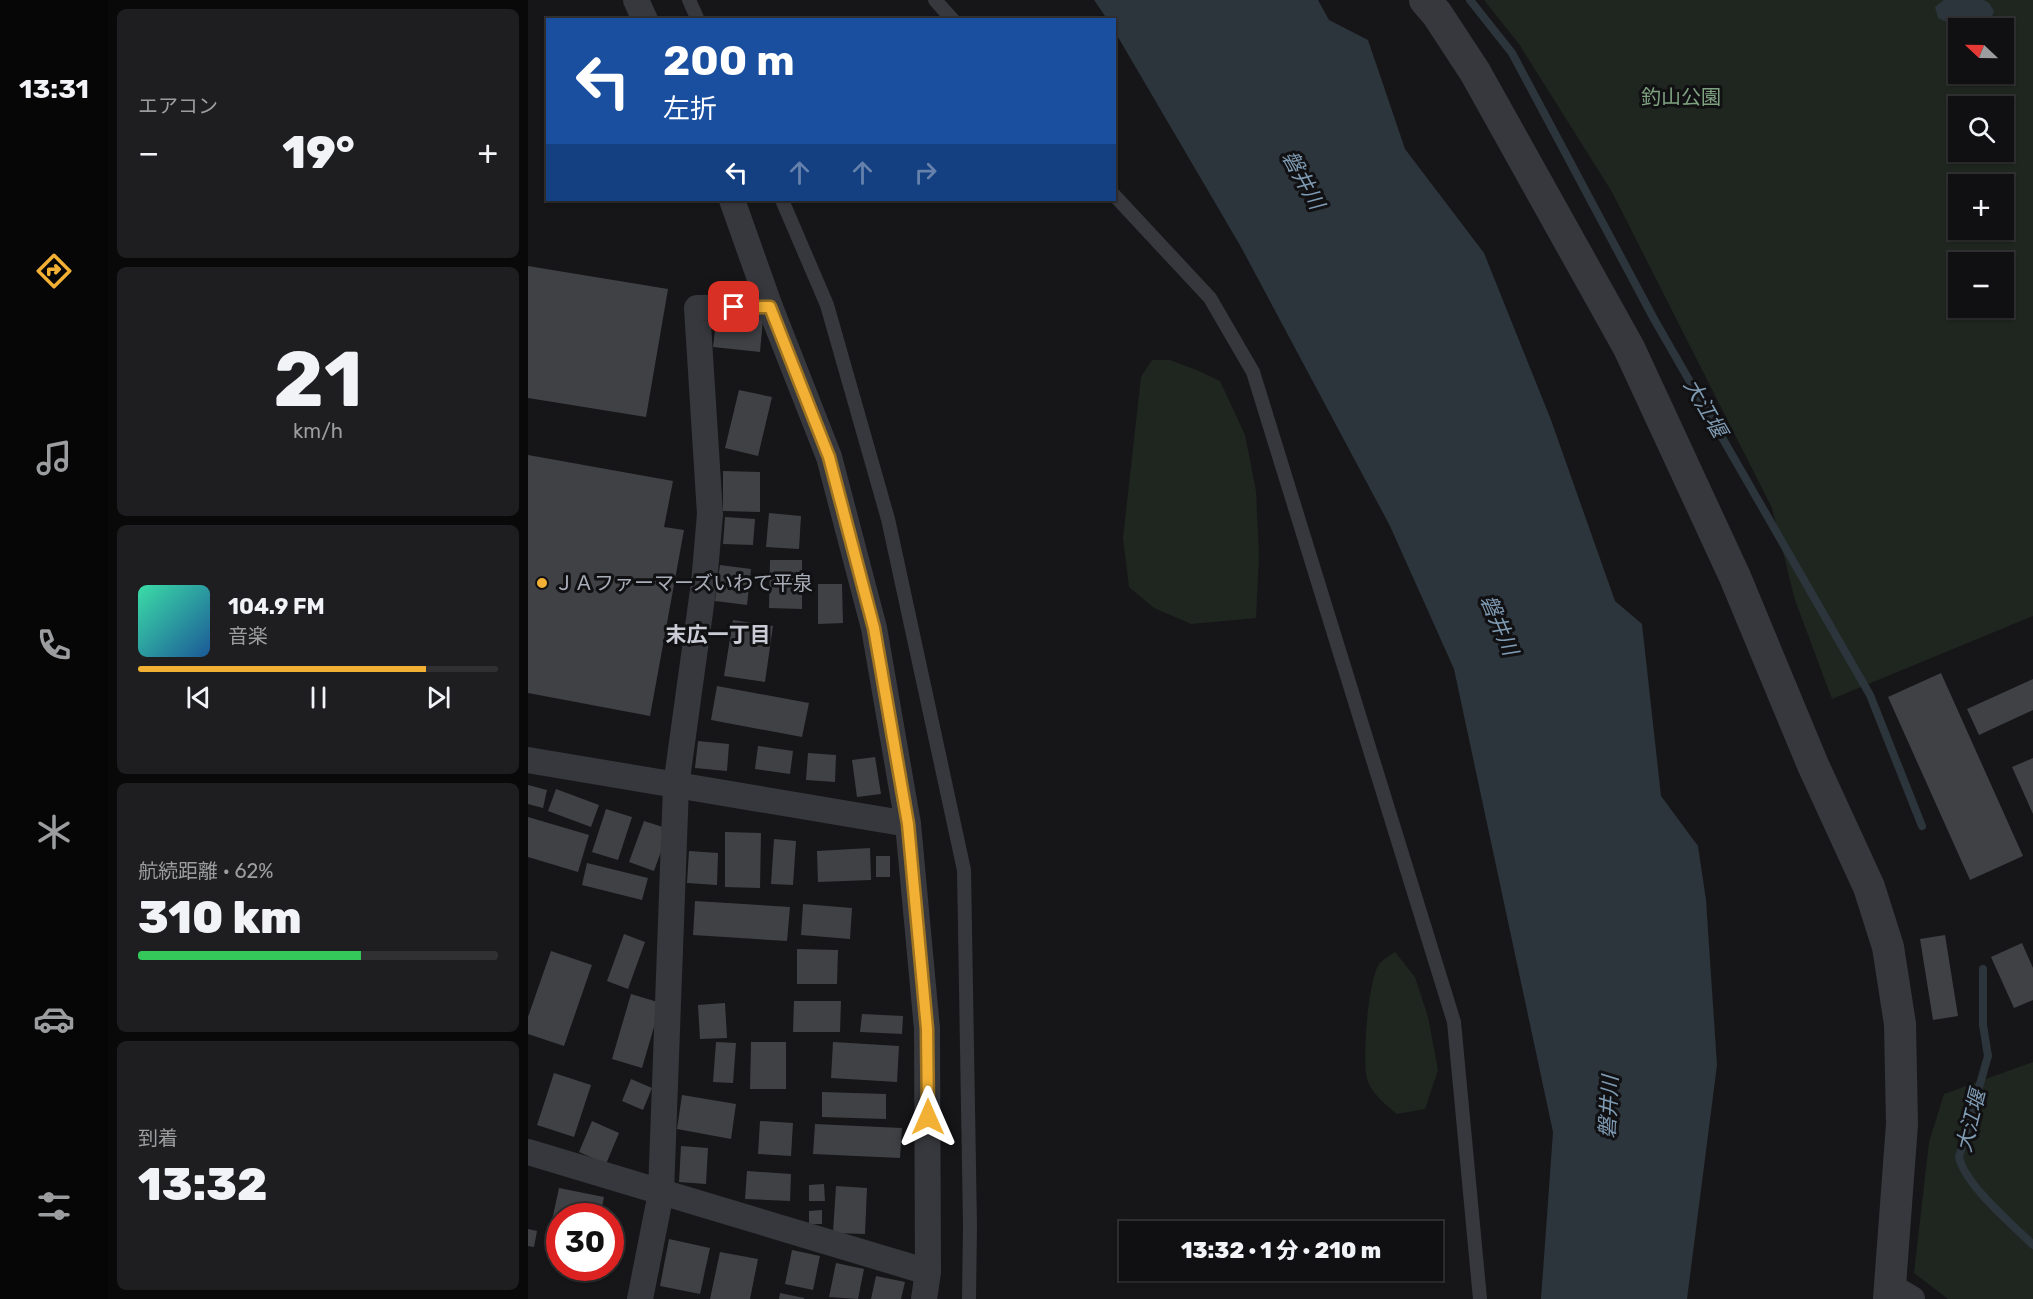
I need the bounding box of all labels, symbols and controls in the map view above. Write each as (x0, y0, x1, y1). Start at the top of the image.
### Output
north arrow (1948, 18, 2014, 84)
map controls (1948, 18, 2014, 318)
text: 200 m (663, 36, 795, 86)
icon: left (564, 42, 642, 120)
text: 13:31 (19, 73, 89, 105)
park label: 釣山公園 (1641, 85, 1721, 109)
text: 左折 (663, 93, 717, 125)
text: エアコン (138, 94, 218, 118)
button: search (1948, 96, 2014, 162)
text: 19° (282, 126, 355, 179)
text: − (138, 133, 159, 172)
text: + (477, 133, 498, 172)
water label: 磐井川 (1277, 146, 1331, 215)
icon: left (720, 156, 753, 189)
icon: ahead (783, 156, 816, 189)
icon: ahead (846, 156, 879, 189)
icon: right (909, 156, 942, 189)
button: + (1948, 174, 2014, 240)
icon: directions (33, 250, 75, 292)
button: − (1948, 252, 2014, 318)
pin (708, 281, 759, 332)
icon: arrive (717, 290, 750, 323)
text: 21 (273, 333, 363, 426)
water label: 大江堰 (1679, 374, 1734, 445)
text: km/h (293, 419, 343, 443)
icon: music (33, 437, 75, 479)
place label: ＪＡファーマーズいわて平泉 (554, 571, 813, 595)
marker: ＪＡファーマーズいわて平泉 (535, 576, 549, 590)
water label: 磐井川 (1476, 591, 1524, 661)
text: 104.9 FM (228, 593, 325, 620)
district label: 末広一丁目 (666, 622, 771, 647)
icon: phone (33, 624, 75, 666)
text: 音楽 (228, 624, 268, 648)
icon: previous (182, 681, 215, 714)
icon: pause (302, 681, 335, 714)
icon: next (422, 681, 455, 714)
icon: climate (33, 811, 75, 853)
text: 航続距離 · 62% (138, 859, 273, 883)
text: 310 km (138, 891, 302, 944)
icon: car (33, 998, 75, 1040)
water label: 磐井川 (1594, 1073, 1623, 1139)
water label: 大江堰 (1951, 1083, 1991, 1154)
position arrow (896, 1085, 960, 1149)
text: 到着 (138, 1126, 178, 1150)
text: 13:32 (138, 1158, 268, 1211)
icon: filters (33, 1185, 75, 1227)
speed limit sign: 30 (546, 1203, 624, 1281)
text: 13:32 · 1 分 · 210 m (1181, 1237, 1381, 1264)

